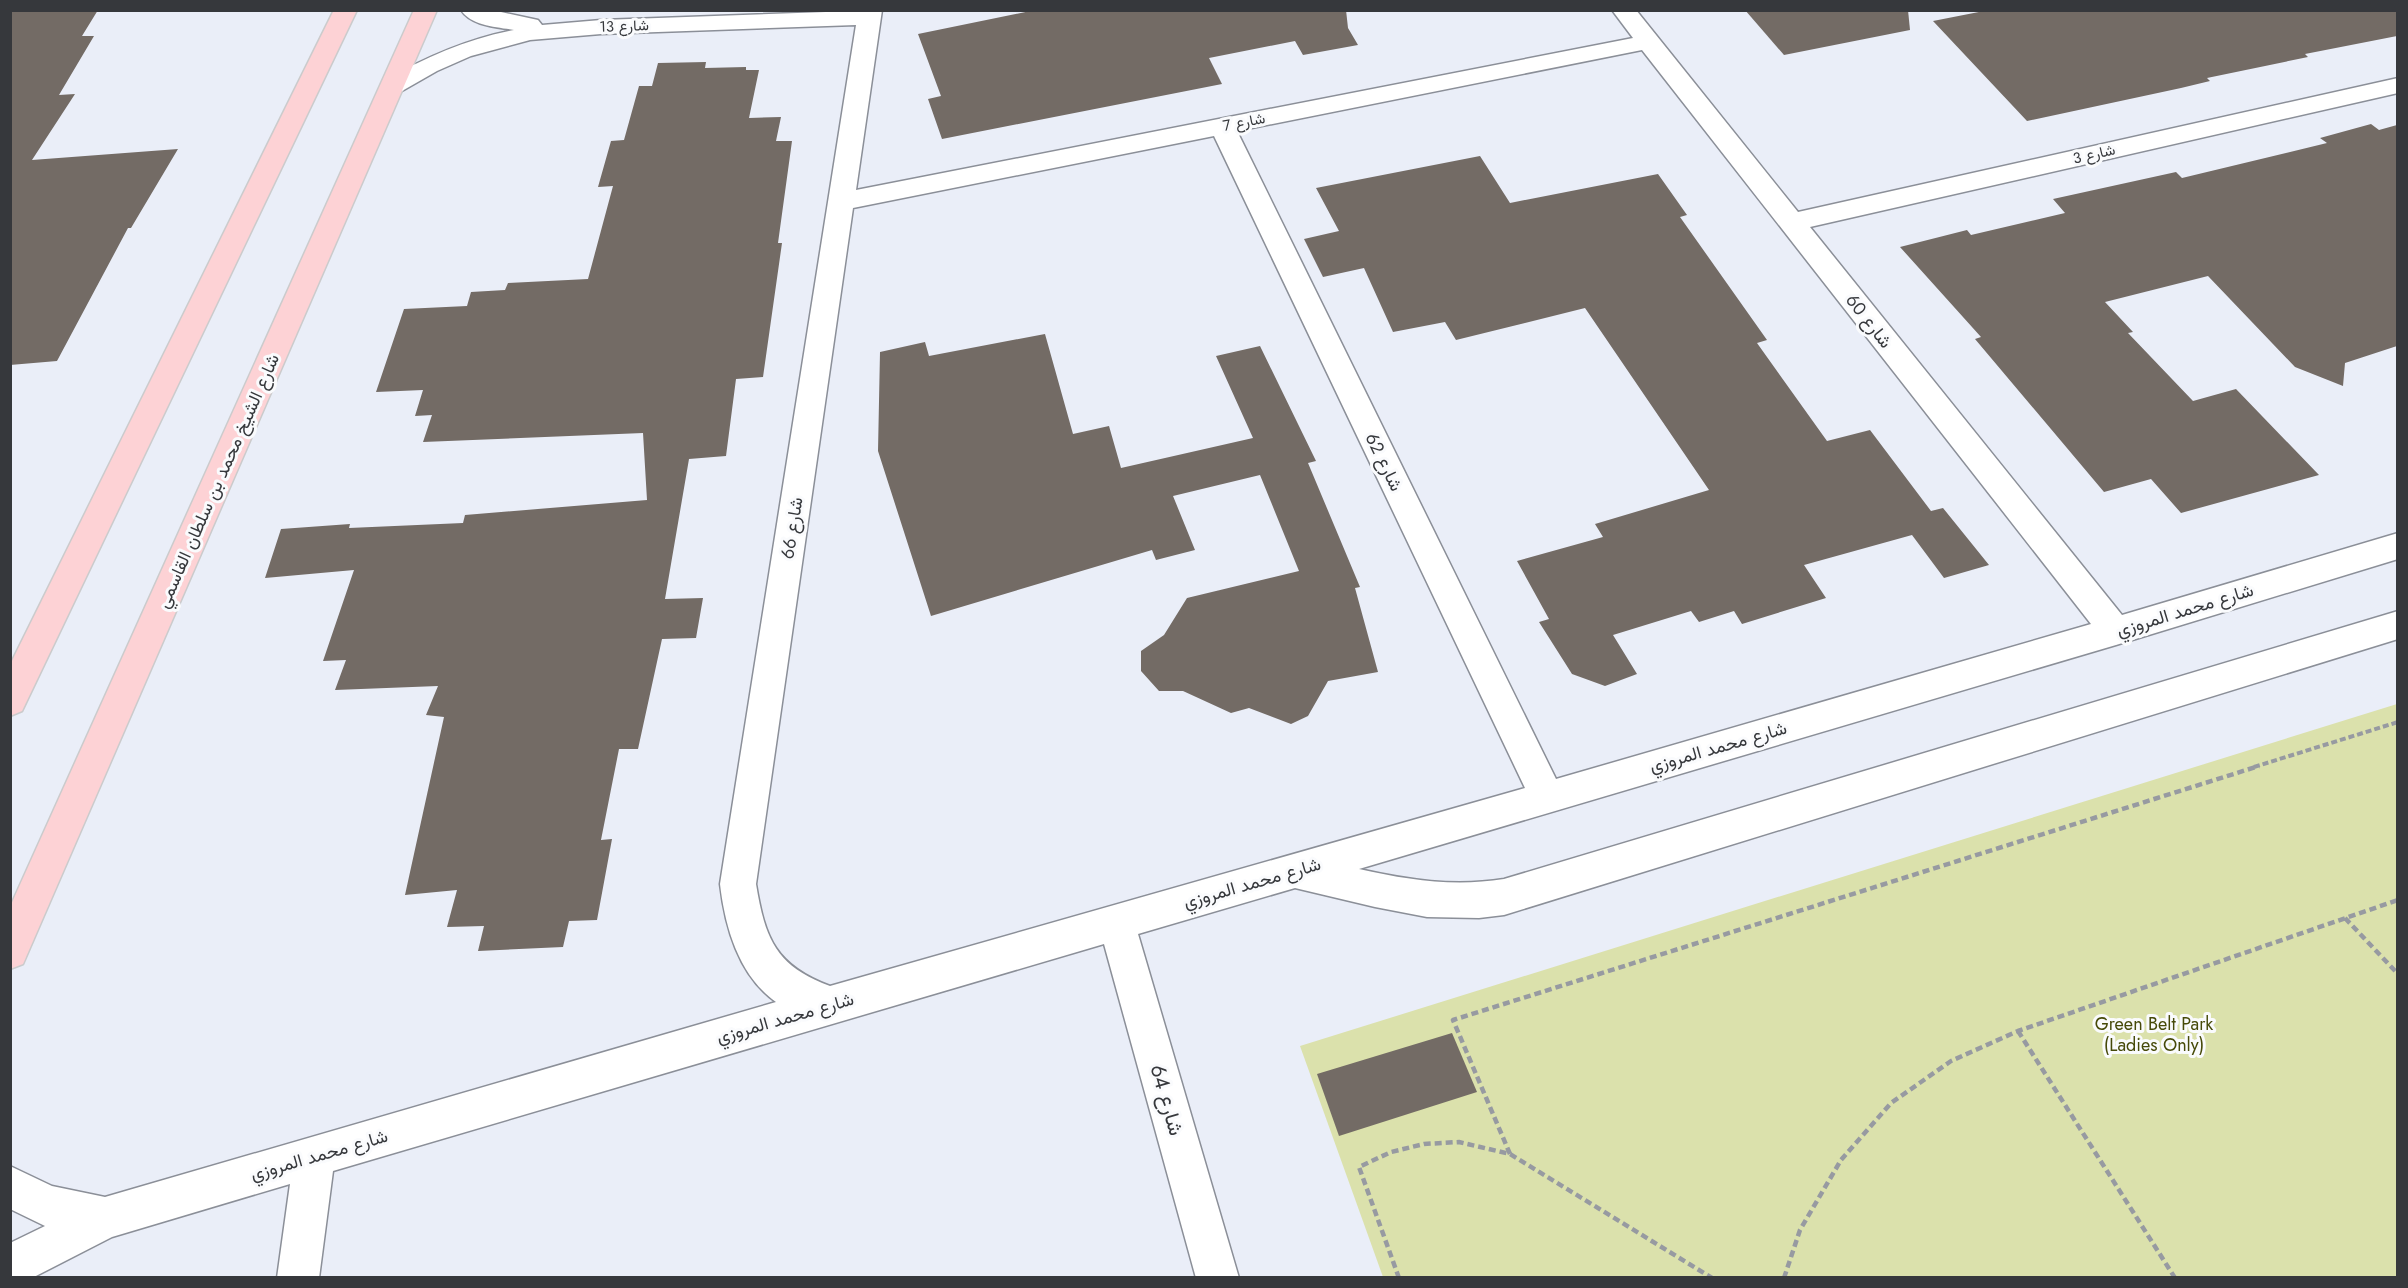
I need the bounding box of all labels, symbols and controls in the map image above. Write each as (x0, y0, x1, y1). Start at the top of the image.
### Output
street label: شارع 13 (599, 14, 649, 38)
street label: شارع 7 (1221, 107, 1267, 137)
street label: شارع 3 (2071, 138, 2118, 170)
street label: شارع 60 (1839, 288, 1899, 354)
street label: شارع الشيخ محمد بن سلطان القاسمي (150, 350, 288, 613)
street label: شارع 62 (1359, 428, 1409, 496)
street label: شارع 66 (774, 495, 810, 561)
street label: شارع محمد المروزي (2113, 577, 2257, 645)
street label: شارع محمد المروزي (1646, 715, 1790, 781)
street label: شارع محمد المروزي (1180, 851, 1324, 917)
street label: شارع محمد المروزي (713, 986, 857, 1052)
park label: Green Belt Park (Ladies Only) (2095, 1011, 2213, 1058)
street label: شارع 64 (1143, 1061, 1191, 1139)
street label: شارع محمد المروزي (247, 1123, 391, 1189)

